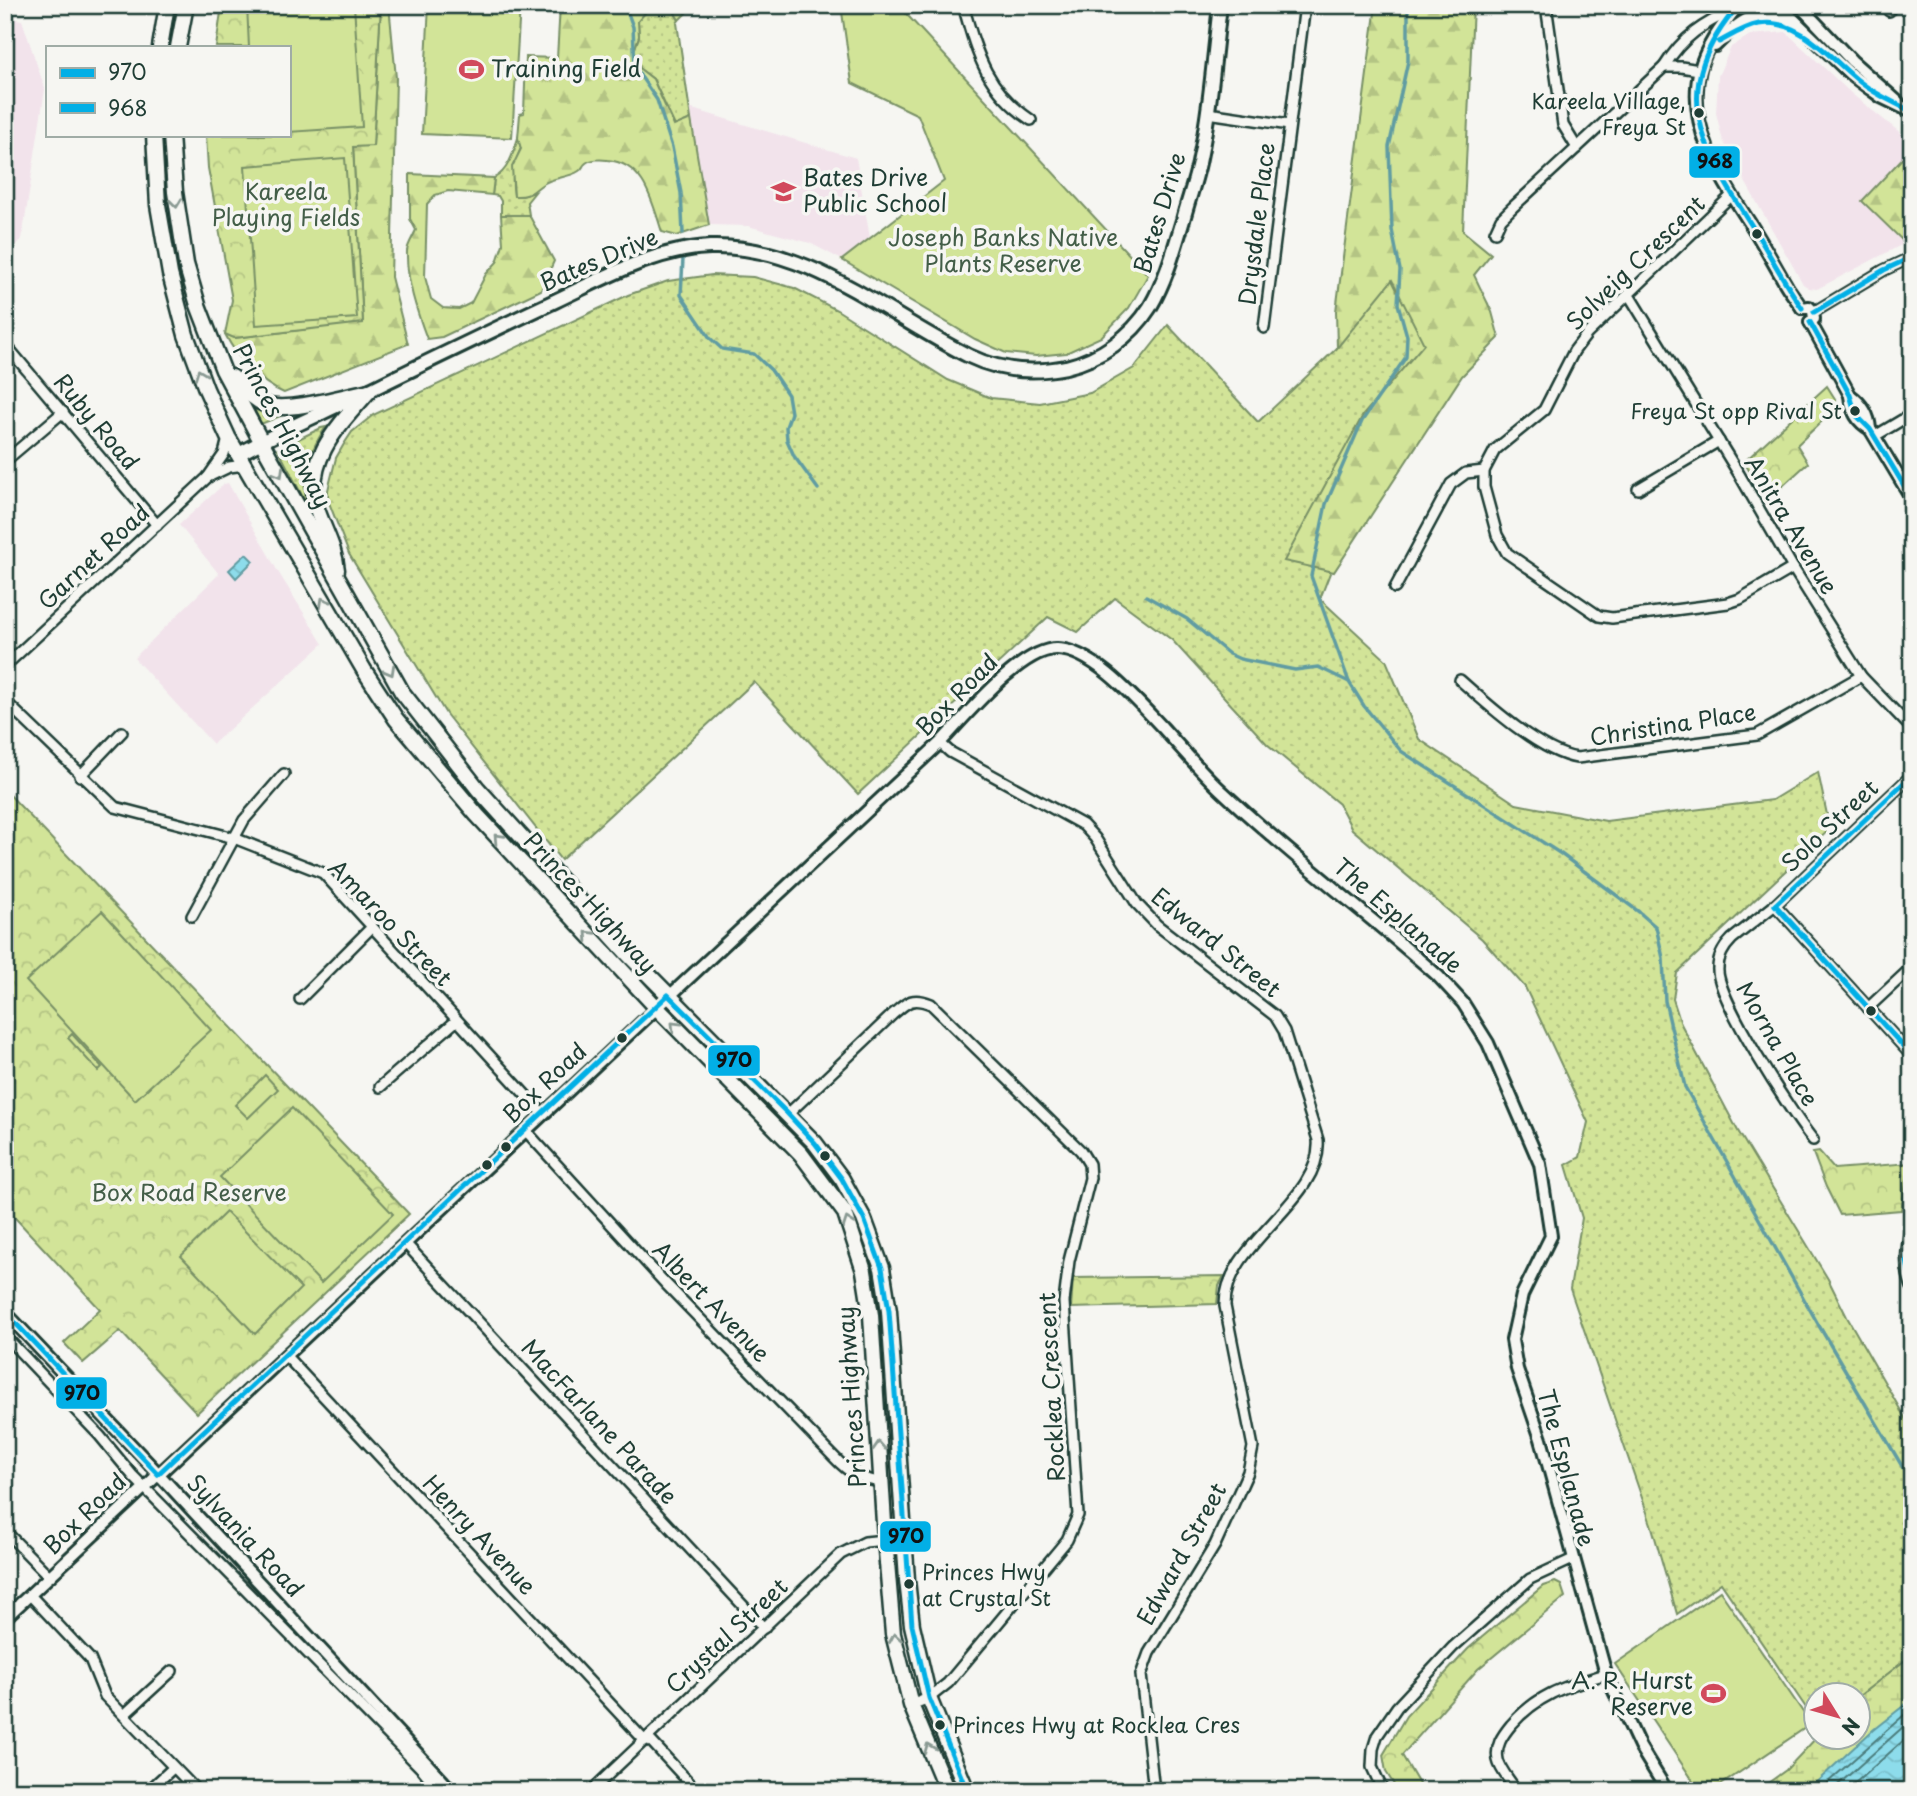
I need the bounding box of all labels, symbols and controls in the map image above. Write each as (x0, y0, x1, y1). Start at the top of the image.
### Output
legend (46, 46, 290, 136)
place label: Training Field (491, 50, 641, 85)
text: 970 (108, 55, 147, 87)
sports icon: Training Field (457, 55, 485, 83)
place label: Kareela Village, Freya St (1531, 84, 1686, 142)
text: 968 (108, 91, 147, 123)
marker: Kareela Village, Freya St (1692, 106, 1706, 120)
street label: Drysdale Place (1228, 141, 1283, 307)
line badge: 968 (1688, 145, 1741, 179)
text: 968 (1697, 146, 1733, 174)
street label: Bates Drive (1124, 148, 1194, 278)
place label: Bates Drive Public School (803, 159, 947, 220)
park label: Kareela Playing Fields (212, 173, 360, 234)
school or university icon: Bates Drive Public School (769, 177, 797, 205)
street label: Solveig Crescent (1558, 186, 1712, 338)
one-way arrow (169, 197, 184, 209)
street label: Bates Drive (534, 218, 663, 299)
park label: Joseph Banks Native Plants Reserve (888, 219, 1118, 280)
unlabelled marker (1750, 227, 1764, 241)
street label: Princes Highway (225, 337, 341, 514)
street label: Ruby Road (46, 365, 148, 477)
one-way arrow (195, 369, 209, 381)
place label: Freya St opp Rival St (1630, 394, 1842, 426)
marker: Freya St opp Rival St (1848, 404, 1862, 418)
street label: Anitra Avenue (1737, 448, 1848, 600)
one-way arrow (270, 465, 283, 478)
street label: Garnet Road (29, 495, 157, 617)
one-way arrow (319, 596, 332, 609)
street label: Box Road (907, 645, 1005, 743)
one-way arrow (382, 664, 395, 676)
street label: Christina Place (1587, 693, 1758, 754)
street label: Solo Street (1772, 770, 1886, 879)
street label: Princes Highway (516, 824, 666, 980)
one-way arrow (494, 833, 507, 846)
street label: The Esplanade (1327, 849, 1471, 981)
street label: Amaroo Street (321, 850, 461, 994)
street label: Edward Street (1144, 878, 1289, 1005)
one-way arrow (585, 930, 597, 943)
street label: Morna Place (1728, 974, 1828, 1112)
unlabelled marker (1864, 1004, 1878, 1018)
one-way arrow (671, 1022, 684, 1035)
unlabelled marker (615, 1031, 629, 1045)
street label: Box Road (494, 1034, 594, 1130)
line badge: 970 (707, 1044, 761, 1077)
text: 970 (716, 1045, 752, 1073)
unlabelled marker (499, 1140, 513, 1154)
unlabelled marker (818, 1149, 832, 1163)
unlabelled marker (480, 1158, 494, 1172)
park label: Box Road Reserve (91, 1174, 287, 1209)
one-way arrow (842, 1217, 856, 1229)
street label: Albert Avenue (645, 1233, 779, 1369)
street label: Rocklea Crescent (1028, 1292, 1073, 1483)
street label: Princes Highway (827, 1305, 874, 1489)
street label: MacFarlane Parade (514, 1330, 686, 1512)
line badge: 970 (55, 1376, 108, 1410)
text: 970 (64, 1378, 100, 1406)
street label: The Esplanade (1530, 1385, 1605, 1550)
one-way arrow (872, 1440, 887, 1451)
street label: Box Road (34, 1464, 134, 1562)
street label: Sylvania Road (180, 1466, 313, 1604)
street label: Henry Avenue (415, 1466, 545, 1602)
street label: Edward Street (1127, 1476, 1234, 1631)
line badge: 970 (879, 1520, 932, 1553)
text: 970 (888, 1521, 924, 1549)
place label: Princes Hwy at Crystal St (922, 1555, 1051, 1613)
street label: Crystal Street (657, 1569, 795, 1701)
marker: Princes Hwy at Crystal St (902, 1577, 916, 1591)
one-way arrow (888, 1633, 903, 1645)
place label: A. R. Hurst Reserve (1571, 1662, 1693, 1723)
sports icon: A. R. Hurst Reserve (1699, 1680, 1727, 1708)
north arrow (1801, 1680, 1871, 1750)
place label: Princes Hwy at Rocklea Cres (953, 1708, 1240, 1740)
text: N (1836, 1712, 1867, 1741)
marker: Princes Hwy at Rocklea Cres (933, 1718, 947, 1732)
one-way arrow (923, 1742, 937, 1754)

